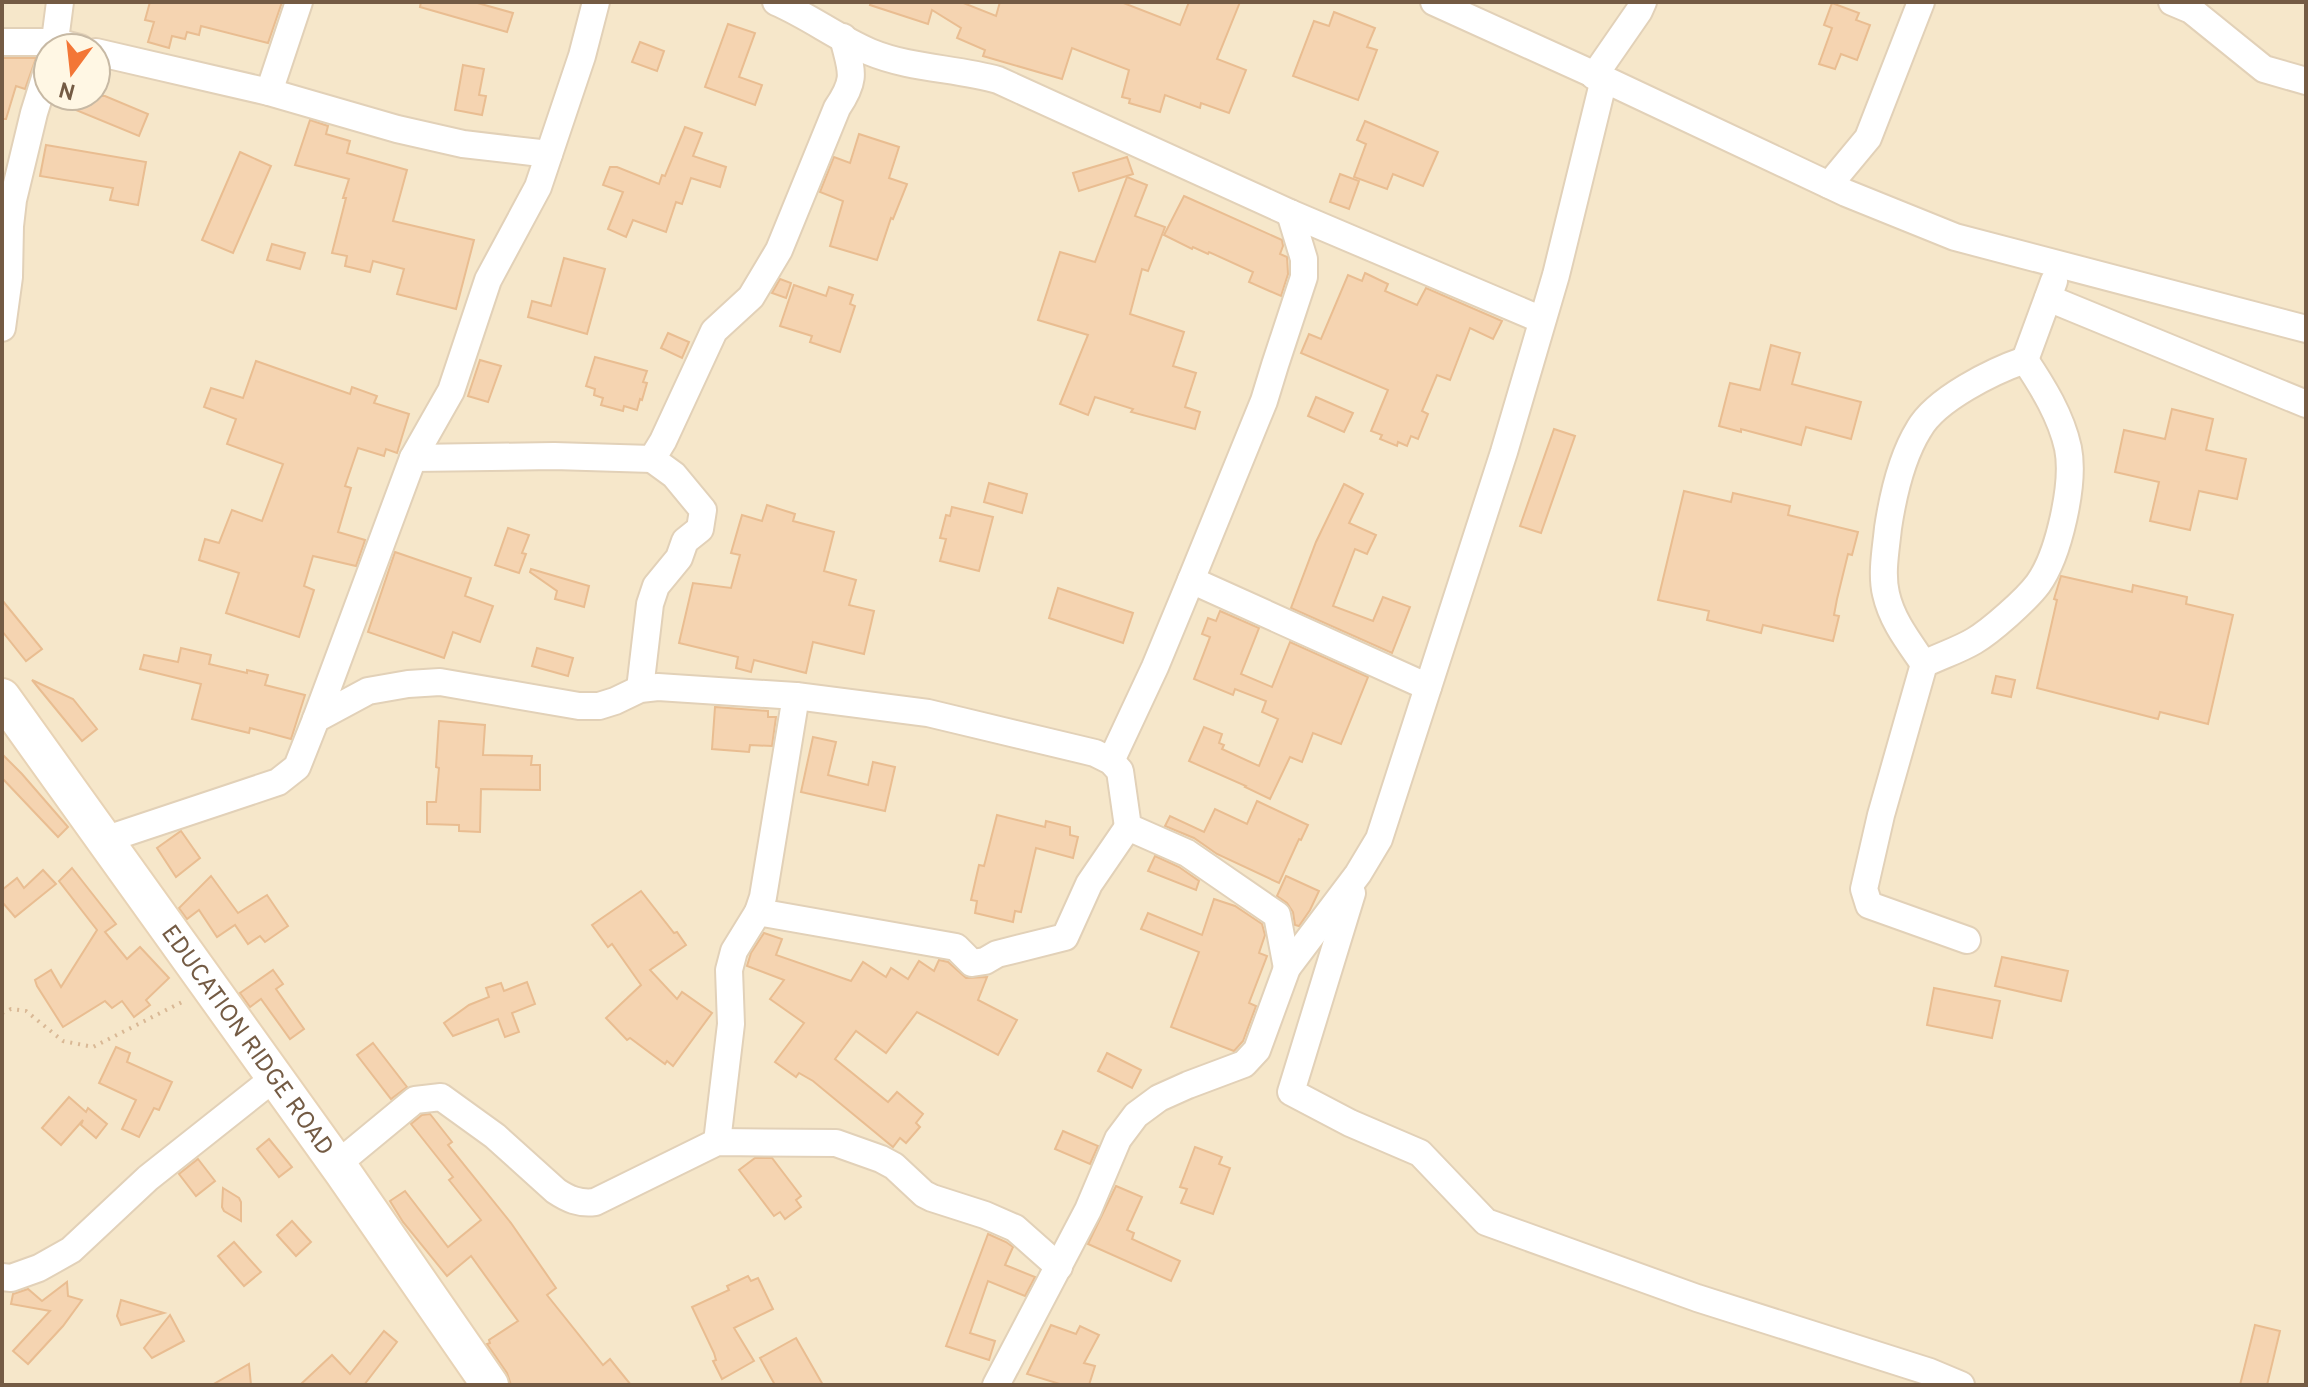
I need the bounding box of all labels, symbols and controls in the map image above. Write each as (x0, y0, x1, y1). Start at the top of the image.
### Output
north arrow (32, 32, 112, 112)
text: N (56, 74, 79, 104)
street label: EDUCATION RIDGE ROAD (154, 920, 339, 1162)

